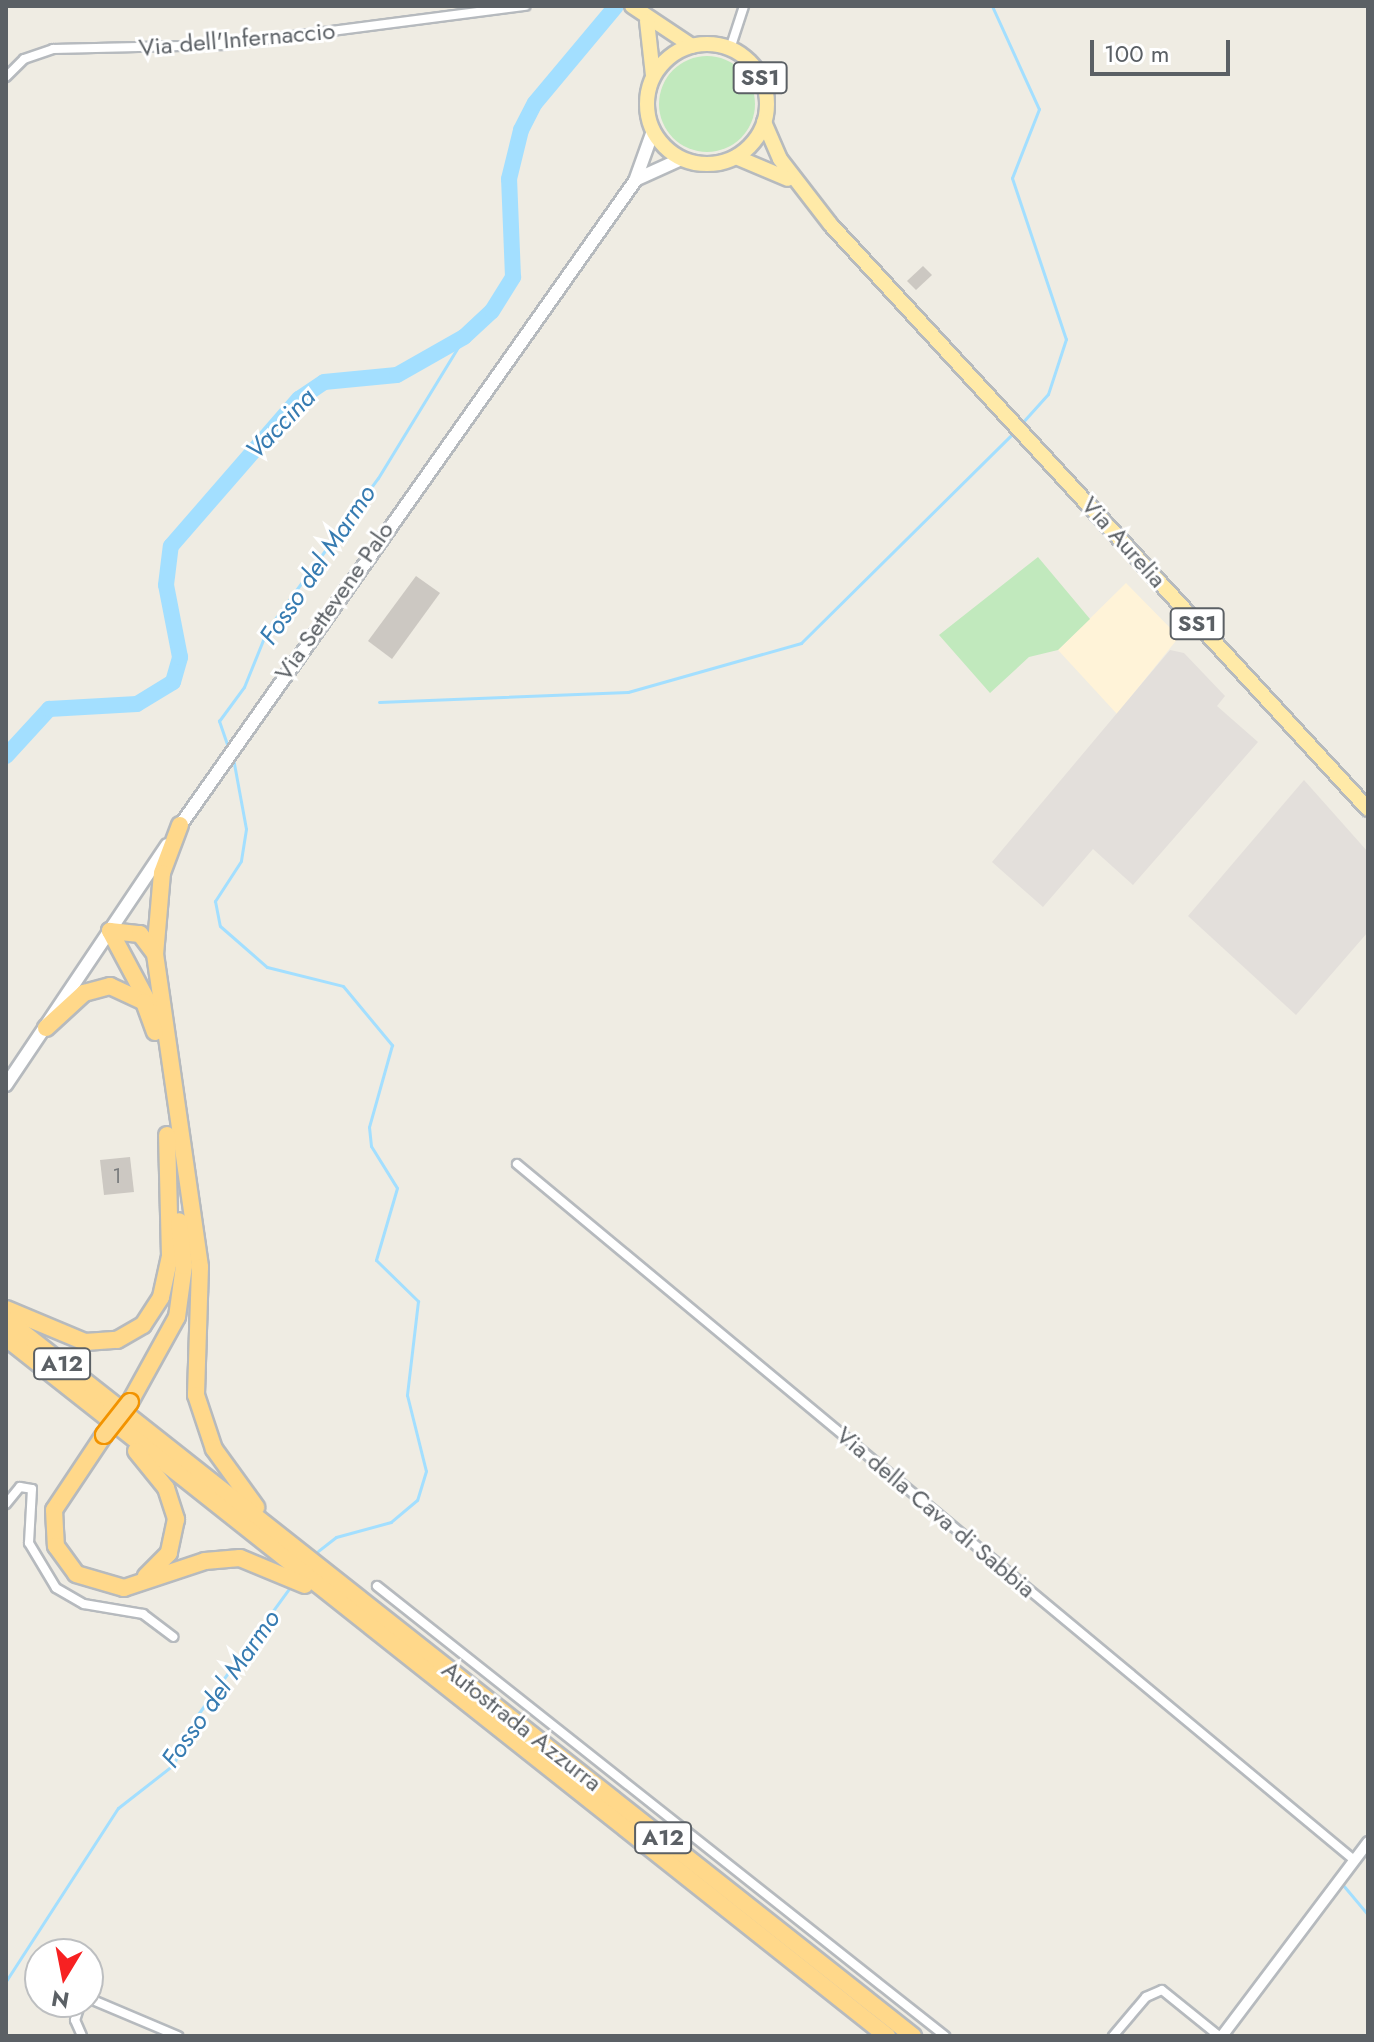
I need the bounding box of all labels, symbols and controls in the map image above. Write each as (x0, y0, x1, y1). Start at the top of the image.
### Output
street label: Via dell'Infernaccio (138, 16, 336, 62)
scale bar (1094, 24, 1234, 74)
text: 100 m (1104, 36, 1170, 71)
road number: SS1 (732, 60, 788, 96)
water label: Vaccina (240, 382, 322, 466)
water label: Fosso del Marmo (253, 479, 383, 651)
street label: Via Aurelia (1076, 491, 1172, 593)
street label: Via Settevene Palo (269, 516, 399, 686)
road number: SS1 (1169, 606, 1225, 642)
house number: 1 (113, 1164, 121, 1188)
road number: A12 (32, 1346, 92, 1382)
street label: Via della Cava di Sabbia (831, 1420, 1041, 1604)
water label: Fosso del Marmo (155, 1604, 287, 1774)
street label: Autostrada Azzurra (436, 1655, 608, 1797)
road number: A12 (633, 1820, 693, 1856)
north arrow (24, 1938, 104, 2018)
text: N (49, 1982, 72, 2017)

